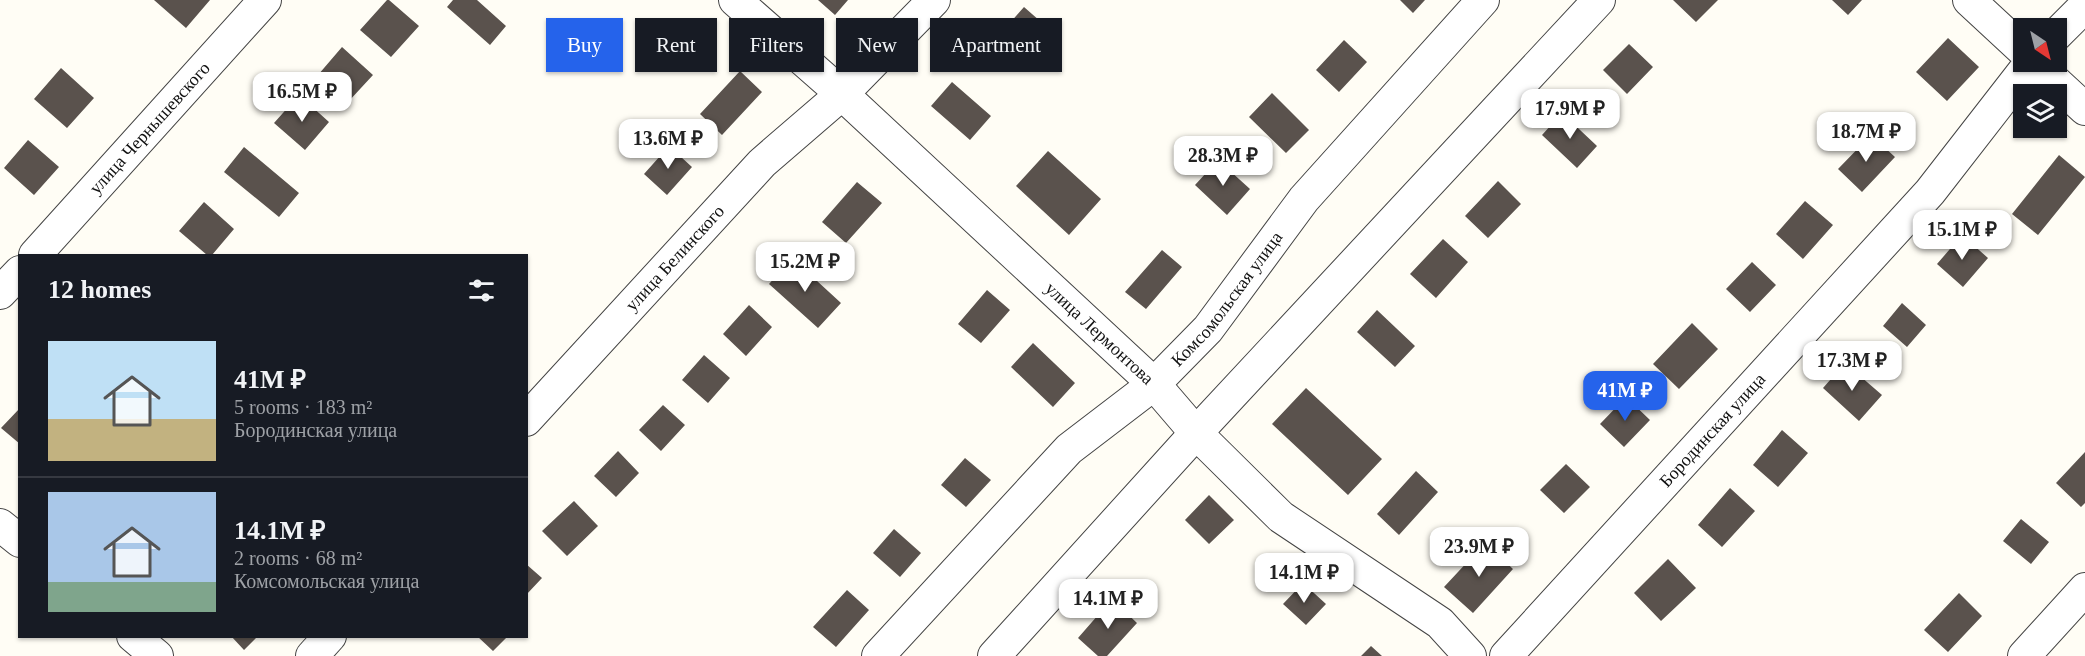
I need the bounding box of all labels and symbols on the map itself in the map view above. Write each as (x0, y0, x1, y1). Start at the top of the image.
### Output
north arrow (2013, 18, 2067, 72)
street label: улица Чернышевского (85, 58, 214, 198)
pin: 16.5M ₽ (247, 72, 357, 123)
pin: 17.9M ₽ (1515, 89, 1625, 140)
pin: 18.7M ₽ (1811, 112, 1921, 163)
pin: 13.6M ₽ (613, 119, 723, 170)
pin: 28.3M ₽ (1168, 136, 1278, 187)
street label: улица Белинского (621, 201, 728, 315)
pin: 15.1M ₽ (1907, 210, 2017, 261)
street label: Комсомольская улица (1167, 228, 1287, 370)
pin: 15.2M ₽ (750, 242, 860, 293)
street label: улица Лермонтова (1041, 278, 1158, 389)
pin: 17.3M ₽ (1797, 341, 1907, 392)
street label: Бородинская улица (1655, 369, 1769, 491)
pin: 41M ₽ (1583, 371, 1667, 422)
pin: 23.9M ₽ (1424, 527, 1534, 578)
pin: 14.1M ₽ (1249, 553, 1359, 604)
pin: 14.1M ₽ (1053, 579, 1163, 630)

